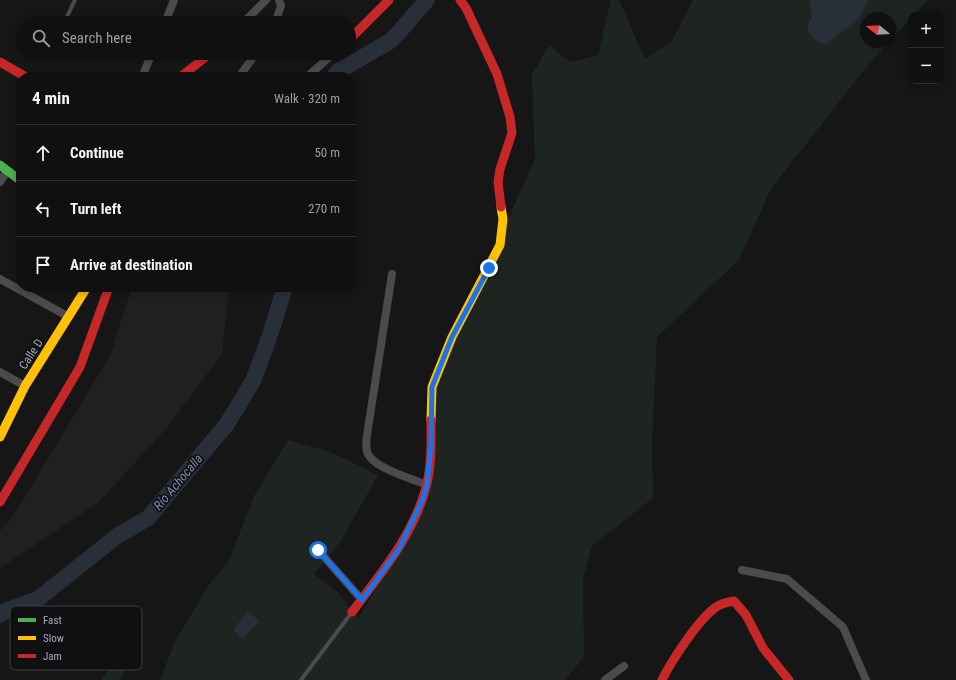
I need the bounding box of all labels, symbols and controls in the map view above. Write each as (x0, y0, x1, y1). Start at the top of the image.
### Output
north arrow (860, 12, 896, 48)
map controls (908, 12, 944, 84)
button: + (908, 12, 944, 48)
search box (16, 16, 356, 60)
icon: search (30, 27, 52, 49)
text: Search here (62, 29, 132, 47)
button: − (908, 48, 944, 84)
text: 4 min (32, 88, 70, 108)
text: Walk · 320 m (274, 91, 340, 106)
icon: ahead (32, 142, 54, 164)
text: Continue (70, 144, 124, 162)
text: 50 m (314, 145, 340, 160)
icon: left (32, 198, 54, 220)
text: Turn left (70, 200, 121, 218)
text: 270 m (308, 201, 340, 216)
icon: arrive (32, 254, 54, 276)
text: Arrive at destination (70, 256, 193, 274)
route end (480, 259, 498, 277)
street label: Calle D (16, 336, 46, 372)
water label: Río Achocalla (150, 451, 206, 513)
route start (309, 541, 327, 559)
legend (10, 606, 142, 670)
text: Fast (43, 614, 62, 627)
text: Slow (43, 632, 64, 645)
text: Jam (43, 650, 62, 663)

